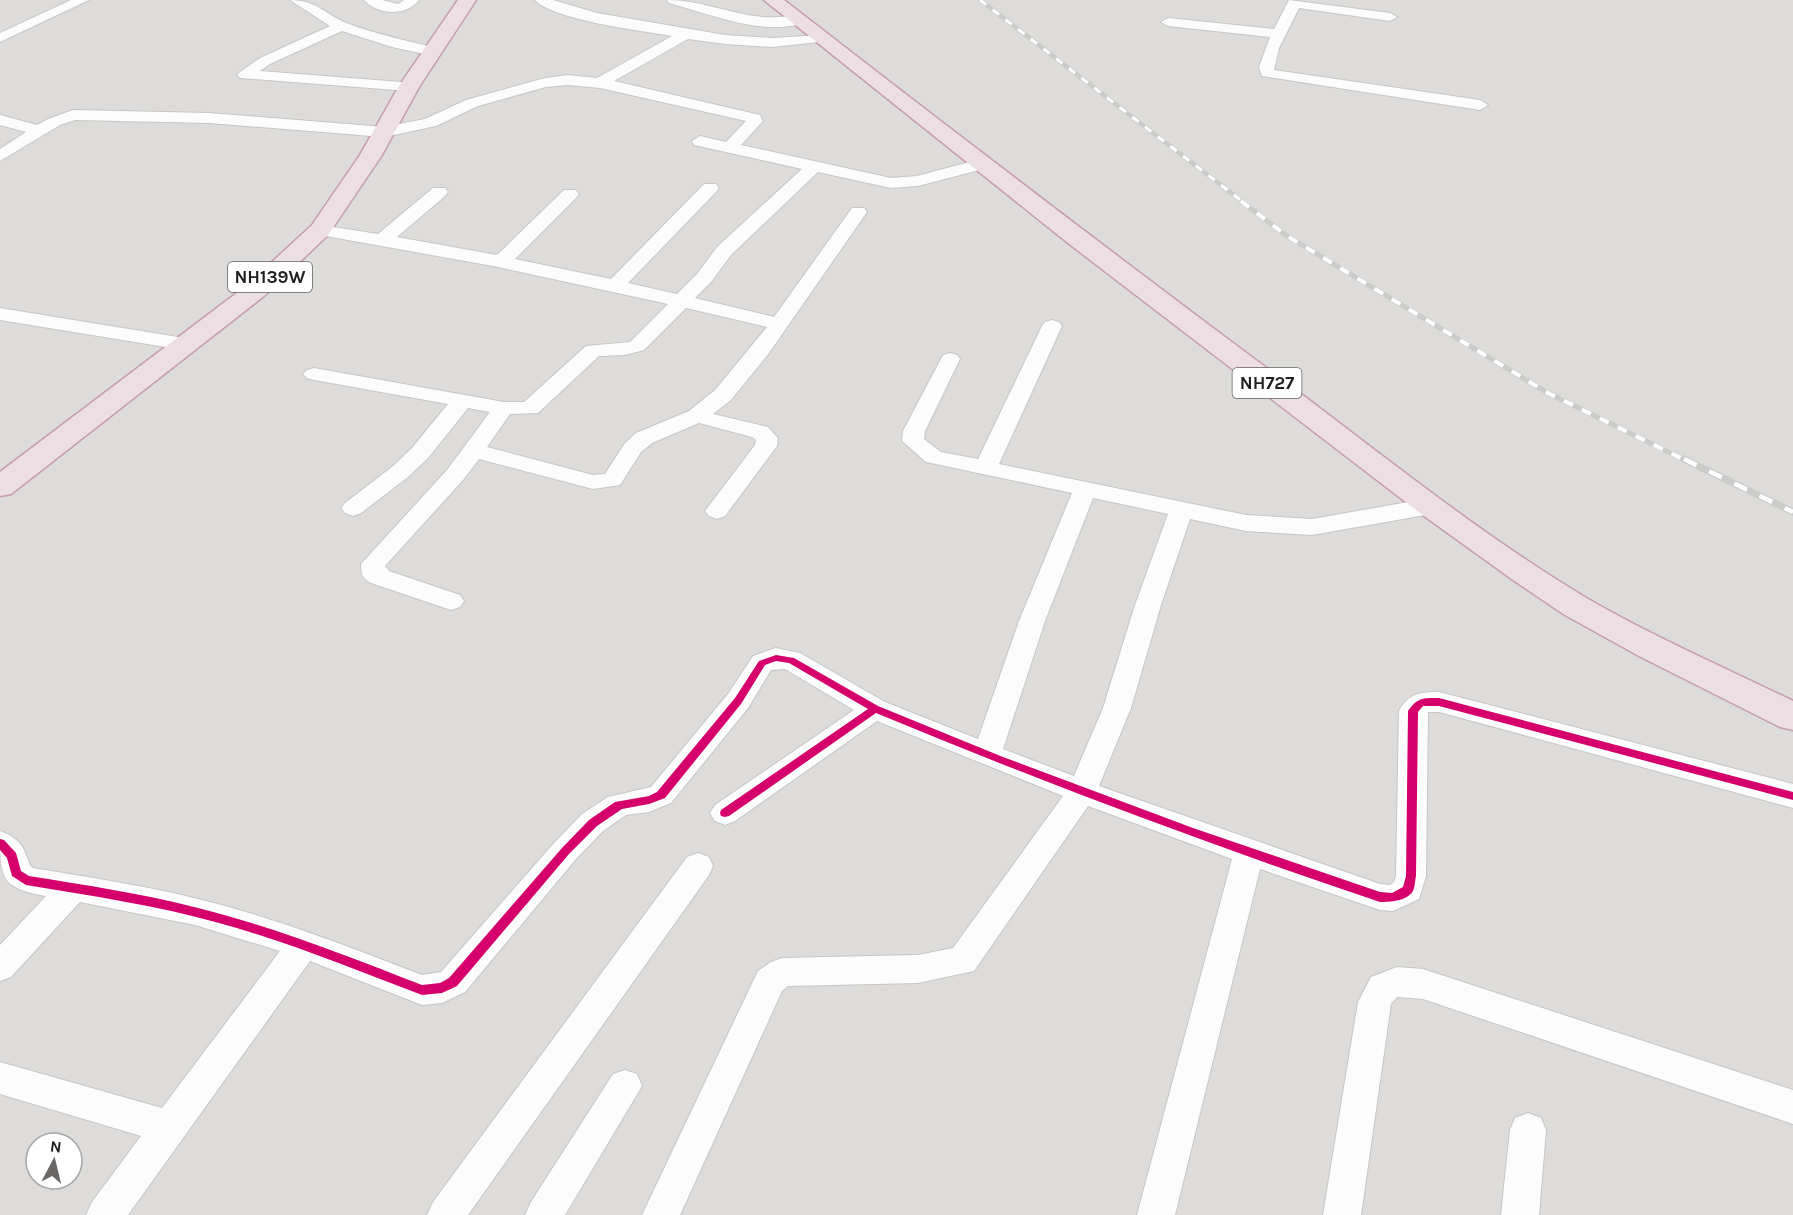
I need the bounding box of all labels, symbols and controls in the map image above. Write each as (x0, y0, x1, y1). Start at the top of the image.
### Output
road number: NH139W (228, 262, 312, 292)
road number: NH727 (1232, 368, 1302, 398)
north arrow (24, 1131, 84, 1191)
text: N (49, 1136, 63, 1157)

